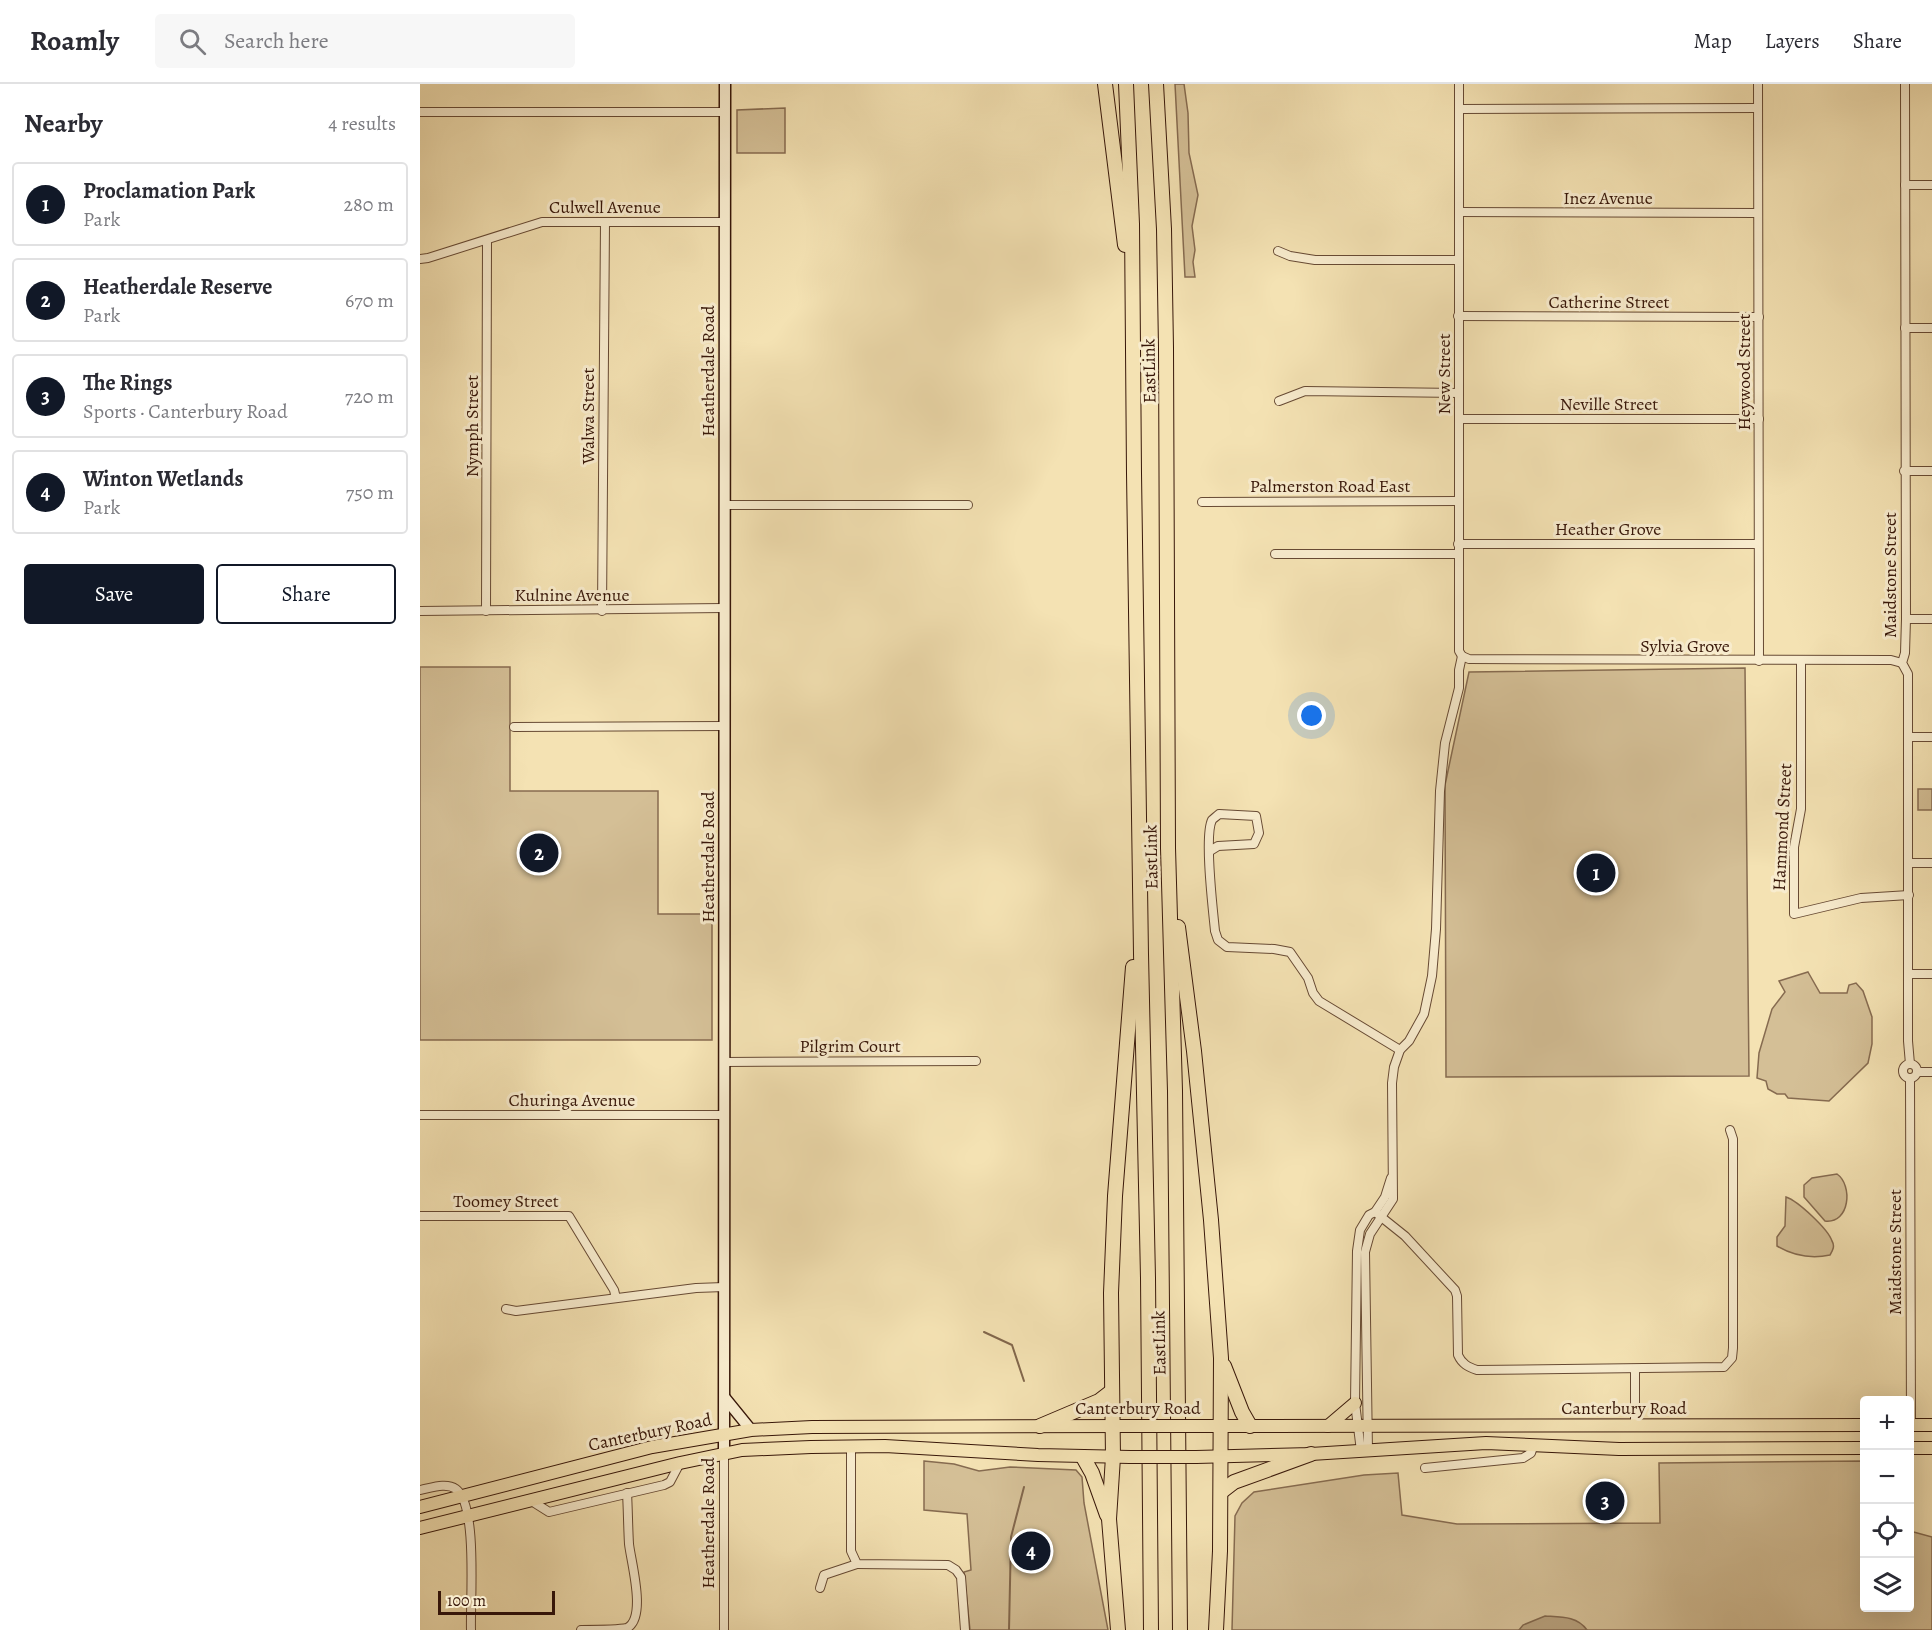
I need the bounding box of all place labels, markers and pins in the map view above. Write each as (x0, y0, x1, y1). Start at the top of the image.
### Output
pin: 2 (520, 830, 558, 876)
pin: 1 (1576, 850, 1616, 896)
pin: 3 (1586, 1478, 1624, 1524)
pin: 4 (1012, 1528, 1050, 1574)

